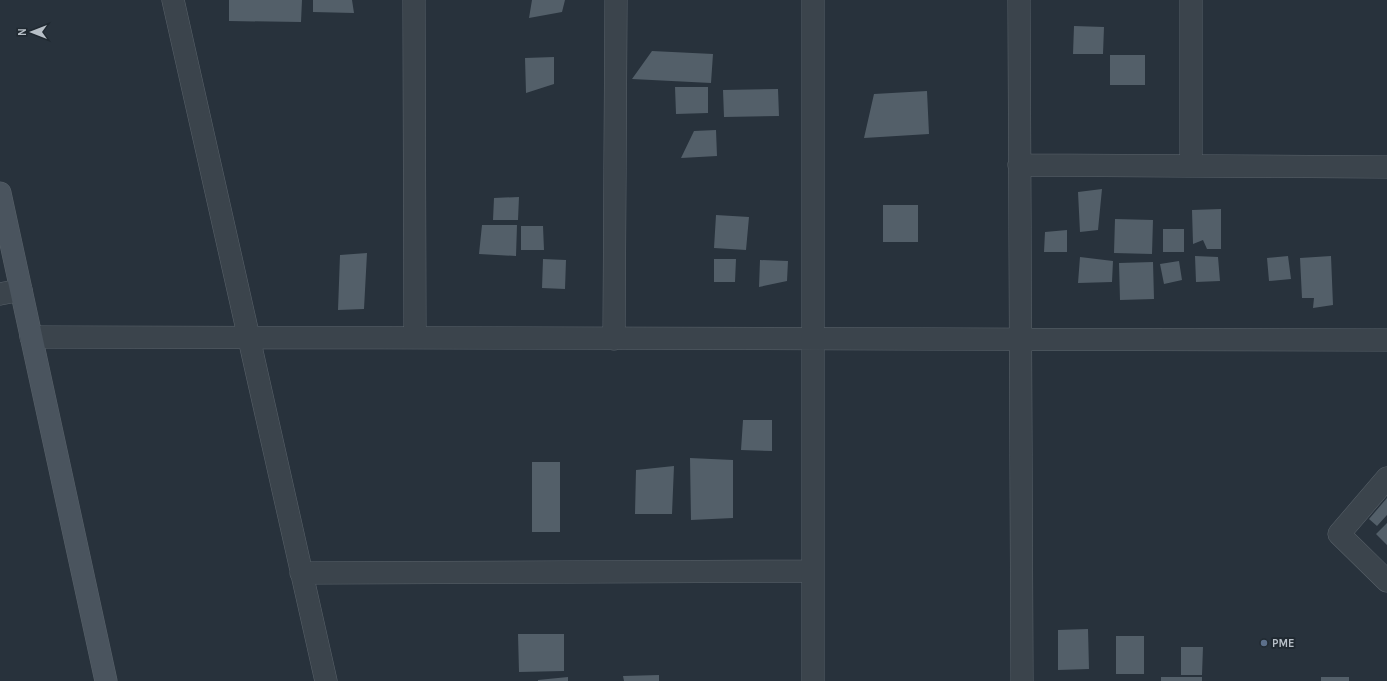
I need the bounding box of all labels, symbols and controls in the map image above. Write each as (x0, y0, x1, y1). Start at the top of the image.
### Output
north arrow (12, 12, 52, 52)
text: N (16, 28, 29, 36)
place label: PME (1272, 637, 1294, 650)
marker: PME (1259, 638, 1269, 648)

